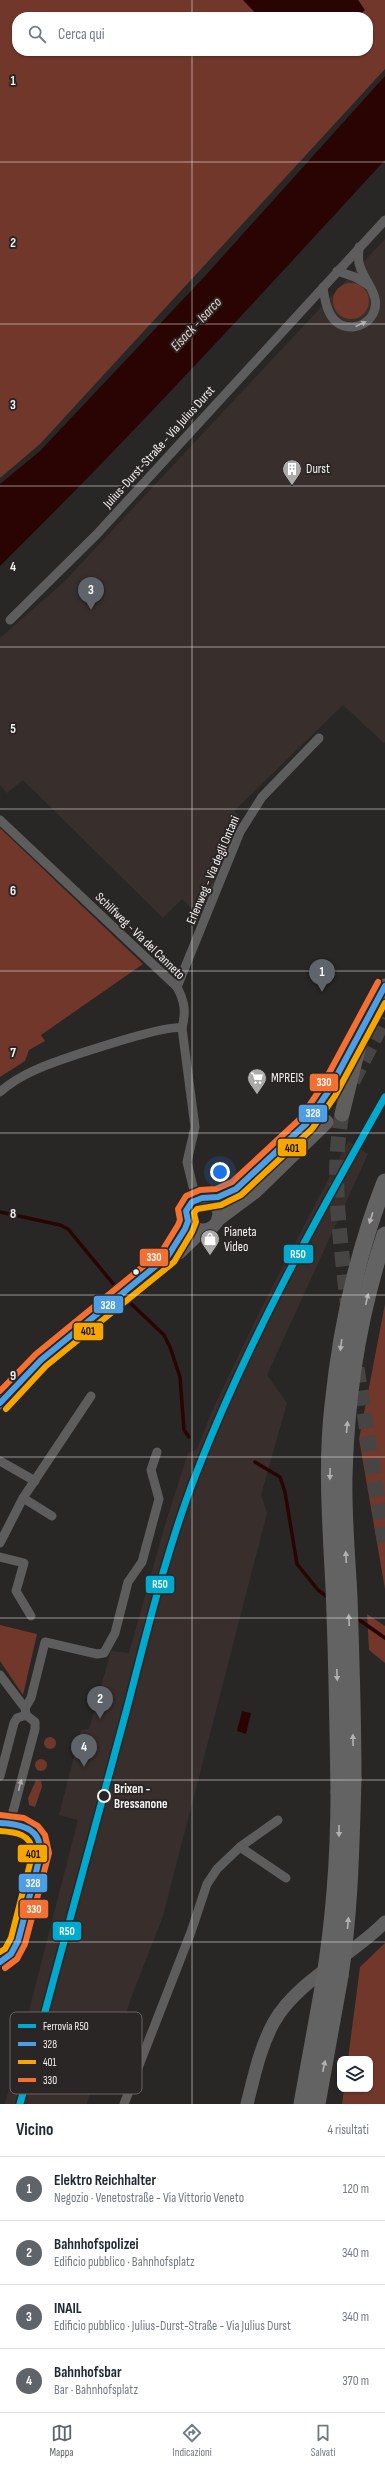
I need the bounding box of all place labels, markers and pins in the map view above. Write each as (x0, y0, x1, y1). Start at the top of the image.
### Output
building icon: Durst (281, 458, 303, 486)
place label: Durst (306, 461, 330, 477)
pin: 3 (78, 577, 104, 610)
pin: 1 (309, 959, 335, 992)
supermarket icon: MPREIS (246, 1067, 268, 1095)
place label: MPREIS (271, 1070, 304, 1086)
place label: Pianeta Video (224, 1224, 257, 1255)
shop icon: Pianeta Video (199, 1228, 221, 1256)
unlabelled marker (131, 1267, 141, 1277)
pin: 2 (87, 1686, 113, 1719)
pin: 4 (71, 1734, 97, 1767)
place label: Brixen - Bressanone (114, 1781, 168, 1812)
marker: Brixen - Bressanone (97, 1789, 111, 1803)

